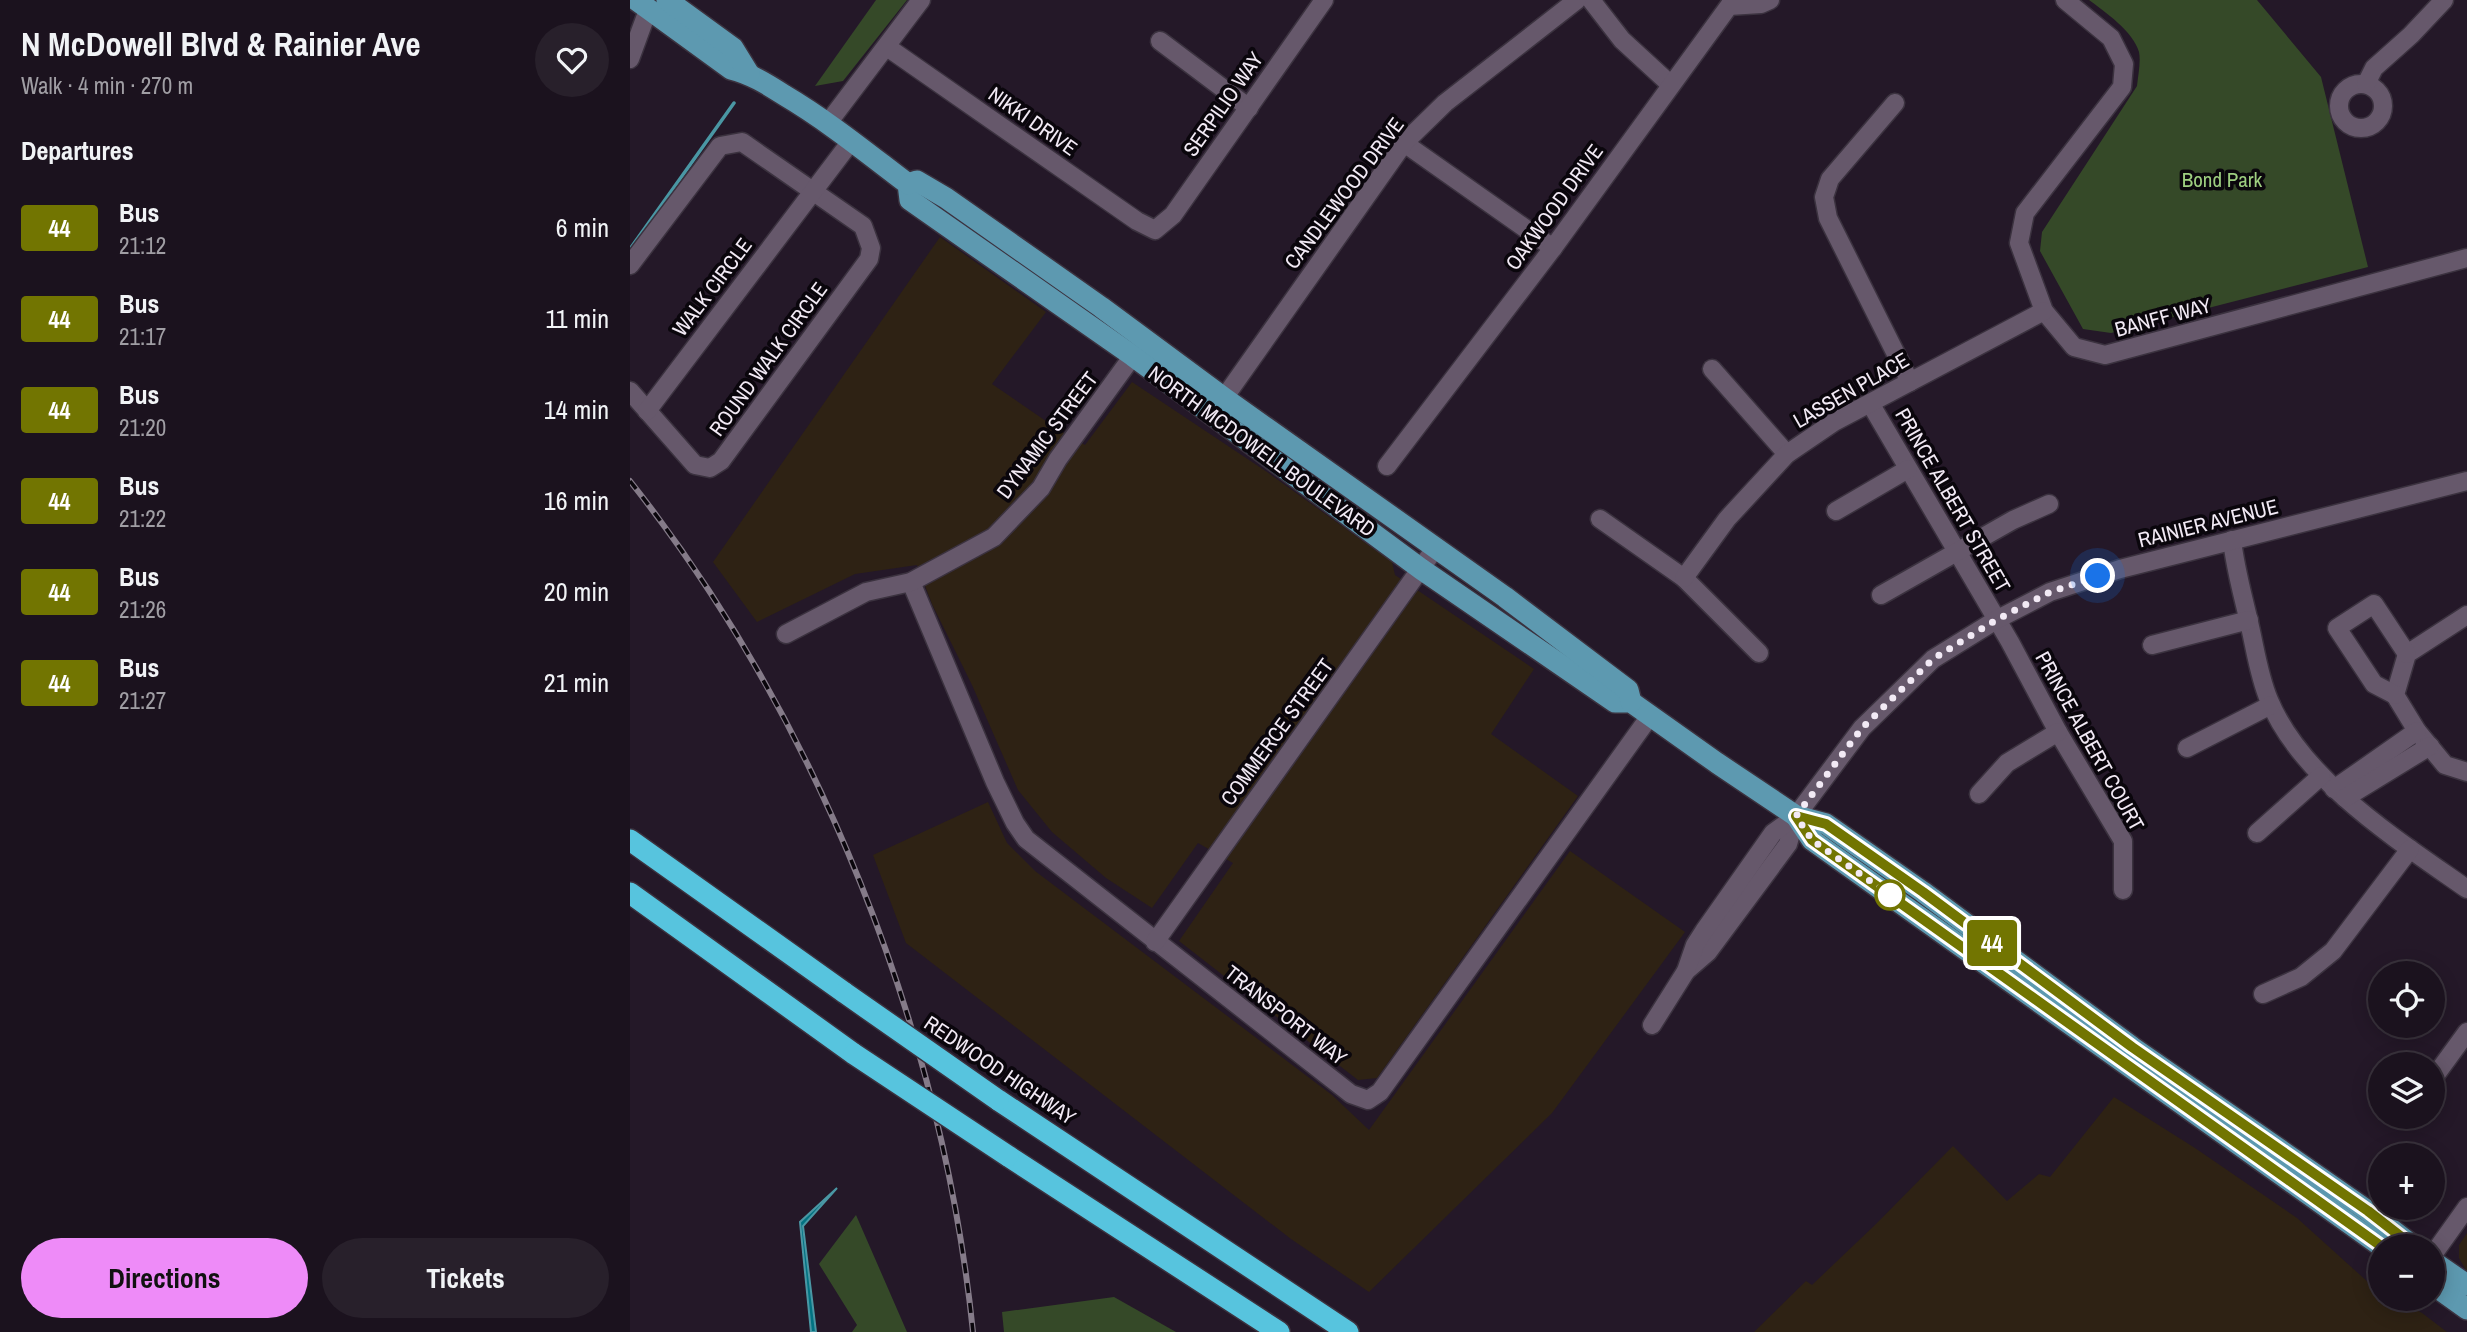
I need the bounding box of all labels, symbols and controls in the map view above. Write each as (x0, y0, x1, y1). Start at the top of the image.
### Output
text: N McDowell Blvd & Rainier Ave (21, 22, 421, 66)
button: heart (535, 23, 609, 97)
street label: SERPILIO WAY (1176, 45, 1270, 162)
text: Walk · 4 min · 270 m (21, 70, 193, 101)
street label: NIKKI DRIVE (983, 80, 1083, 162)
street label: CANDLEWOOD DRIVE (1277, 111, 1411, 275)
text: Departures (21, 133, 134, 168)
street label: OAKWOOD DRIVE (1498, 138, 1610, 276)
park label: Bond Park (2182, 165, 2263, 194)
text: Bus (119, 195, 159, 230)
text: 6 min (556, 210, 609, 245)
text: 44 (49, 212, 70, 244)
text: 21:12 (119, 230, 166, 261)
street label: WALK CIRCLE (665, 232, 759, 342)
street label: ROUND WALK CIRCLE (702, 276, 834, 442)
text: Bus (119, 286, 159, 321)
street label: BANFF WAY (2112, 290, 2215, 344)
text: 11 min (545, 301, 609, 336)
text: 44 (49, 303, 70, 335)
text: 21:17 (119, 321, 166, 352)
street label: LASSEN PLACE (1788, 345, 1914, 435)
street label: NORTH MCDOWELL BOULEVARD (1143, 359, 1381, 543)
street label: DYNAMIC STREET (990, 365, 1105, 504)
text: Bus (119, 377, 159, 412)
text: 14 min (544, 392, 609, 427)
text: 44 (49, 394, 70, 426)
street label: PRINCE ALBERT STREET (1888, 403, 2018, 598)
text: 21:20 (119, 412, 166, 443)
text: Bus (119, 468, 159, 503)
text: 16 min (544, 483, 609, 518)
text: 44 (49, 485, 70, 517)
street label: RAINIER AVENUE (2135, 492, 2281, 554)
text: 21:22 (119, 503, 166, 534)
your location (2080, 558, 2115, 593)
text: Bus (119, 559, 159, 594)
text: 20 min (544, 574, 609, 609)
text: 44 (49, 576, 70, 608)
text: 21:26 (119, 594, 166, 625)
street label: PRINCE ALBERT COURT (2029, 646, 2152, 836)
text: Bus (119, 650, 159, 685)
street label: COMMERCE STREET (1214, 652, 1340, 811)
text: 21 min (544, 665, 609, 700)
text: 44 (49, 667, 70, 699)
text: 21:27 (119, 685, 166, 716)
unlabelled marker (1875, 880, 1905, 910)
line badge: 44 (1960, 920, 2024, 966)
text: 44 (1981, 927, 2003, 959)
street label: TRANSPORT WAY (1219, 958, 1354, 1072)
map controls (2368, 961, 2445, 1311)
button: locate (2368, 961, 2445, 1038)
street label: REDWOOD HIGHWAY (919, 1008, 1082, 1132)
button: layers (2368, 1052, 2445, 1129)
button: + (2368, 1143, 2445, 1220)
button: − (2368, 1234, 2445, 1311)
button: Directions (21, 1238, 308, 1318)
button: Tickets (322, 1238, 609, 1318)

